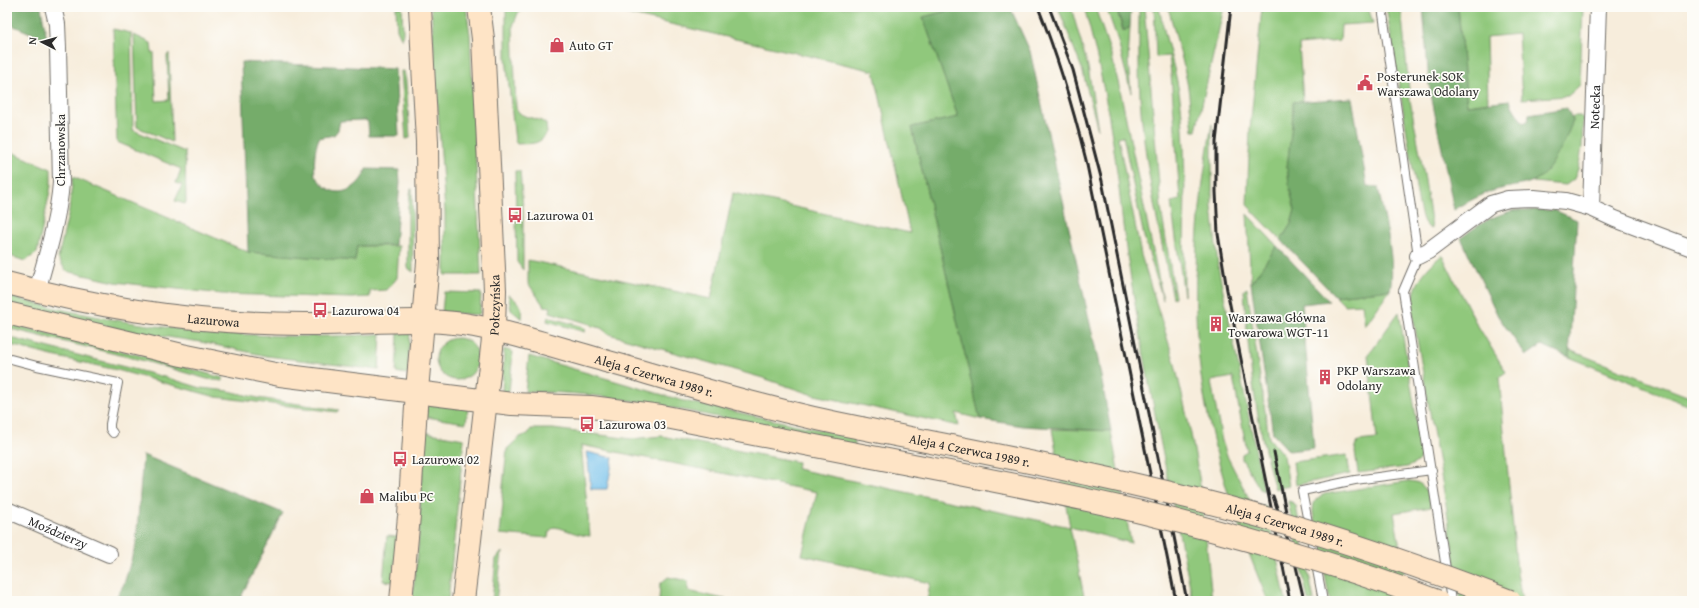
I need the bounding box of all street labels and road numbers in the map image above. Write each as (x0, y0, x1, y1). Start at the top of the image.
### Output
street label: Notecka (1584, 84, 1605, 129)
street label: Chrzanowska (51, 113, 70, 186)
street label: Połczyńska (484, 273, 505, 336)
street label: Lazurowa (187, 308, 241, 332)
street label: Aleja 4 Czerwca 1989 r. (593, 349, 716, 401)
street label: Aleja 4 Czerwca 1989 r. (908, 428, 1032, 471)
street label: Aleja 4 Czerwca 1989 r. (1224, 498, 1347, 551)
street label: Moździerzy (26, 511, 92, 554)

